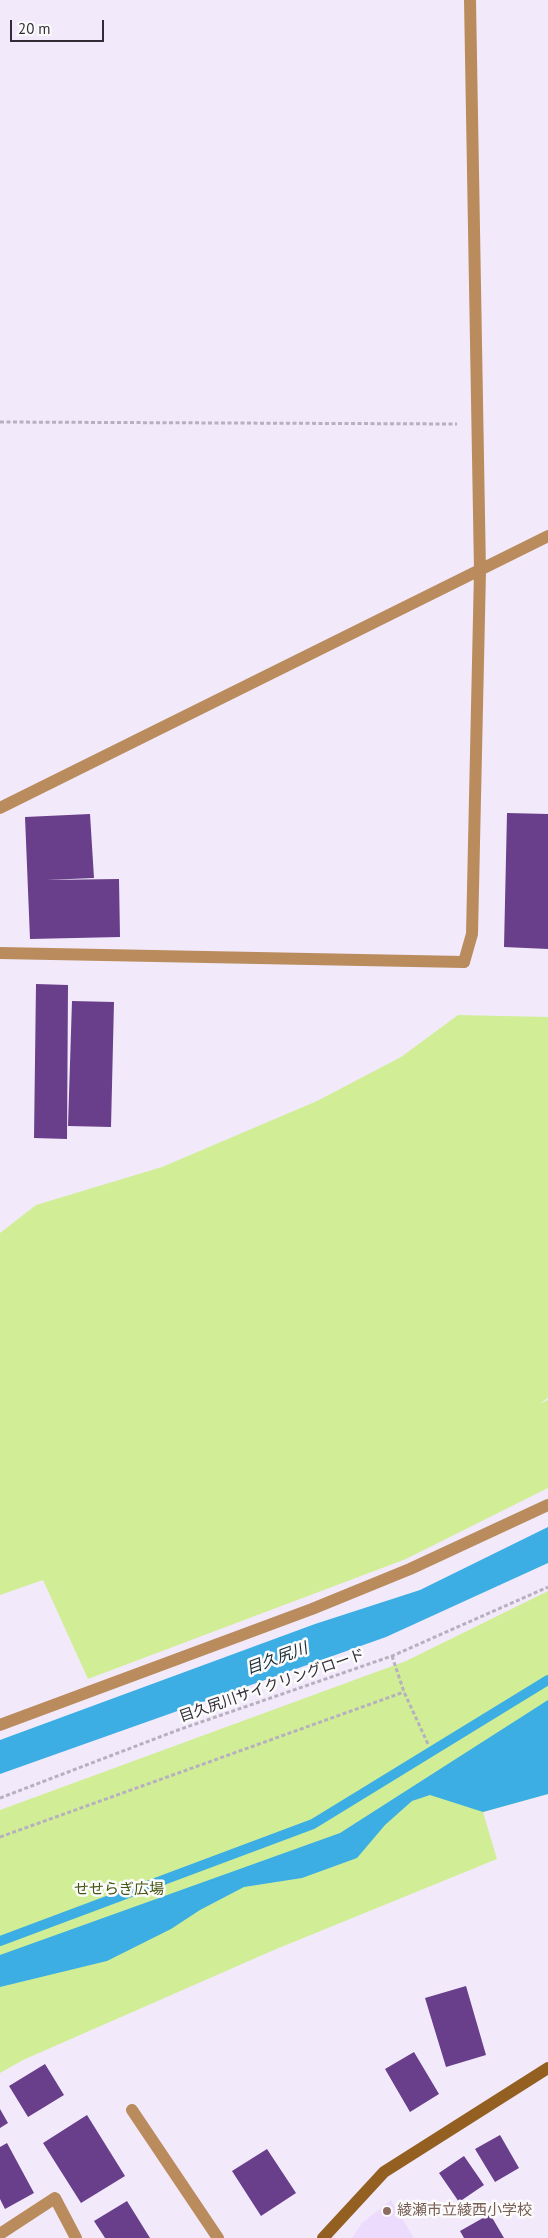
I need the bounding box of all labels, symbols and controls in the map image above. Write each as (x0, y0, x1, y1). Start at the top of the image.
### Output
scale bar (12, 10, 106, 42)
text: 20 m (18, 19, 51, 38)
water label: 目久尻川 (244, 1639, 310, 1679)
street label: 目久尻川サイクリングロード (177, 1646, 367, 1726)
park label: せせらぎ広場 (74, 1881, 164, 1899)
place label: 綾瀬市立綾西小学校 (397, 2202, 532, 2220)
marker: 綾瀬市立綾西小学校 (381, 2205, 393, 2217)

